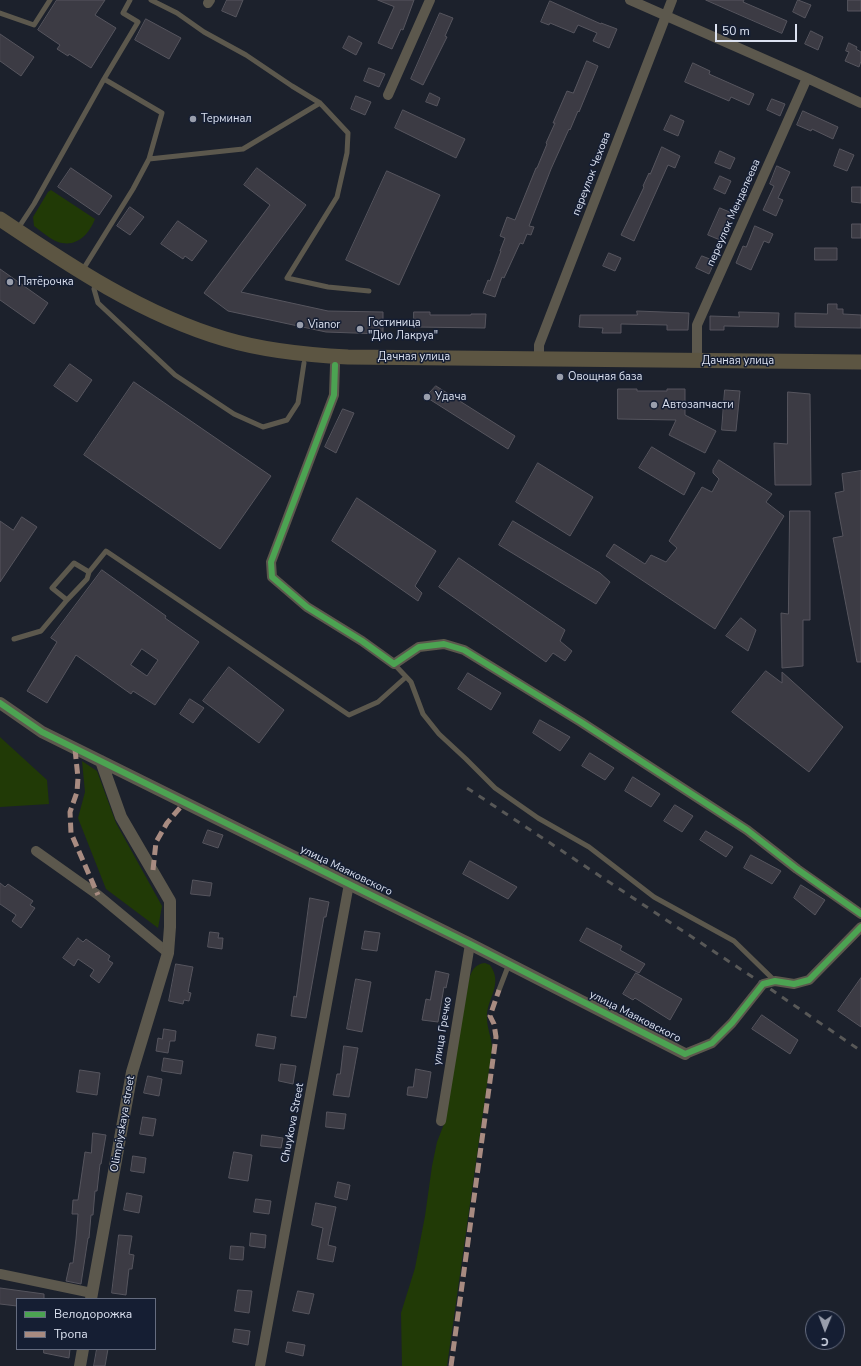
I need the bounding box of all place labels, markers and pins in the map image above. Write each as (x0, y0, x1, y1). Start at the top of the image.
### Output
place label: Терминал (201, 112, 252, 126)
marker: Терминал (188, 114, 198, 124)
place label: Пятёрочка (18, 275, 74, 289)
marker: Пятёрочка (5, 277, 15, 287)
place label: Гостиница "Дио Лакруа" (368, 316, 438, 342)
place label: Vianor (308, 318, 340, 332)
marker: Vianor (295, 320, 305, 330)
marker: Гостиница "Дио Лакруа" (355, 324, 365, 334)
place label: Овощная база (568, 370, 642, 384)
marker: Овощная база (555, 372, 565, 382)
place label: Удача (435, 390, 467, 404)
marker: Удача (422, 392, 432, 402)
place label: Автозапчасти (662, 398, 734, 412)
marker: Автозапчасти (649, 400, 659, 410)

